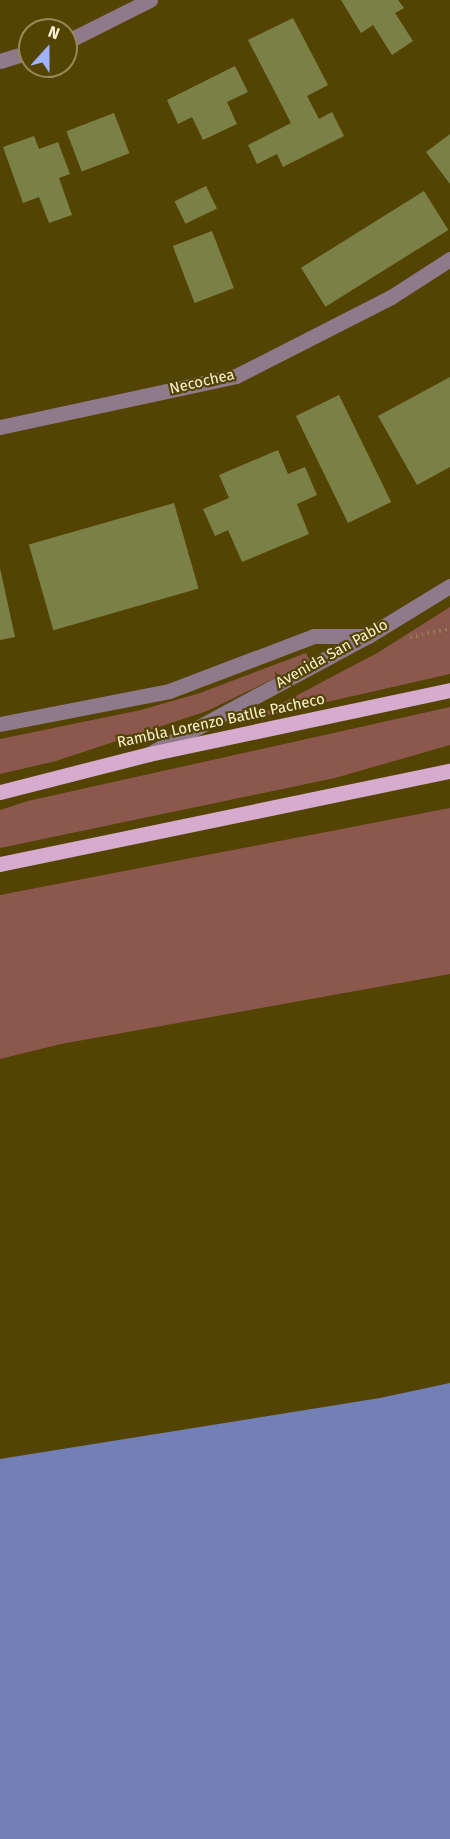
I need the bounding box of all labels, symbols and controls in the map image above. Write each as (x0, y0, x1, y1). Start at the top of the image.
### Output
north arrow (18, 18, 78, 78)
text: N (46, 22, 62, 43)
street label: Necochea (168, 366, 236, 398)
street label: Avenida San Pablo (273, 616, 391, 692)
street label: Rambla Lorenzo Batlle Pacheco (116, 690, 326, 752)

